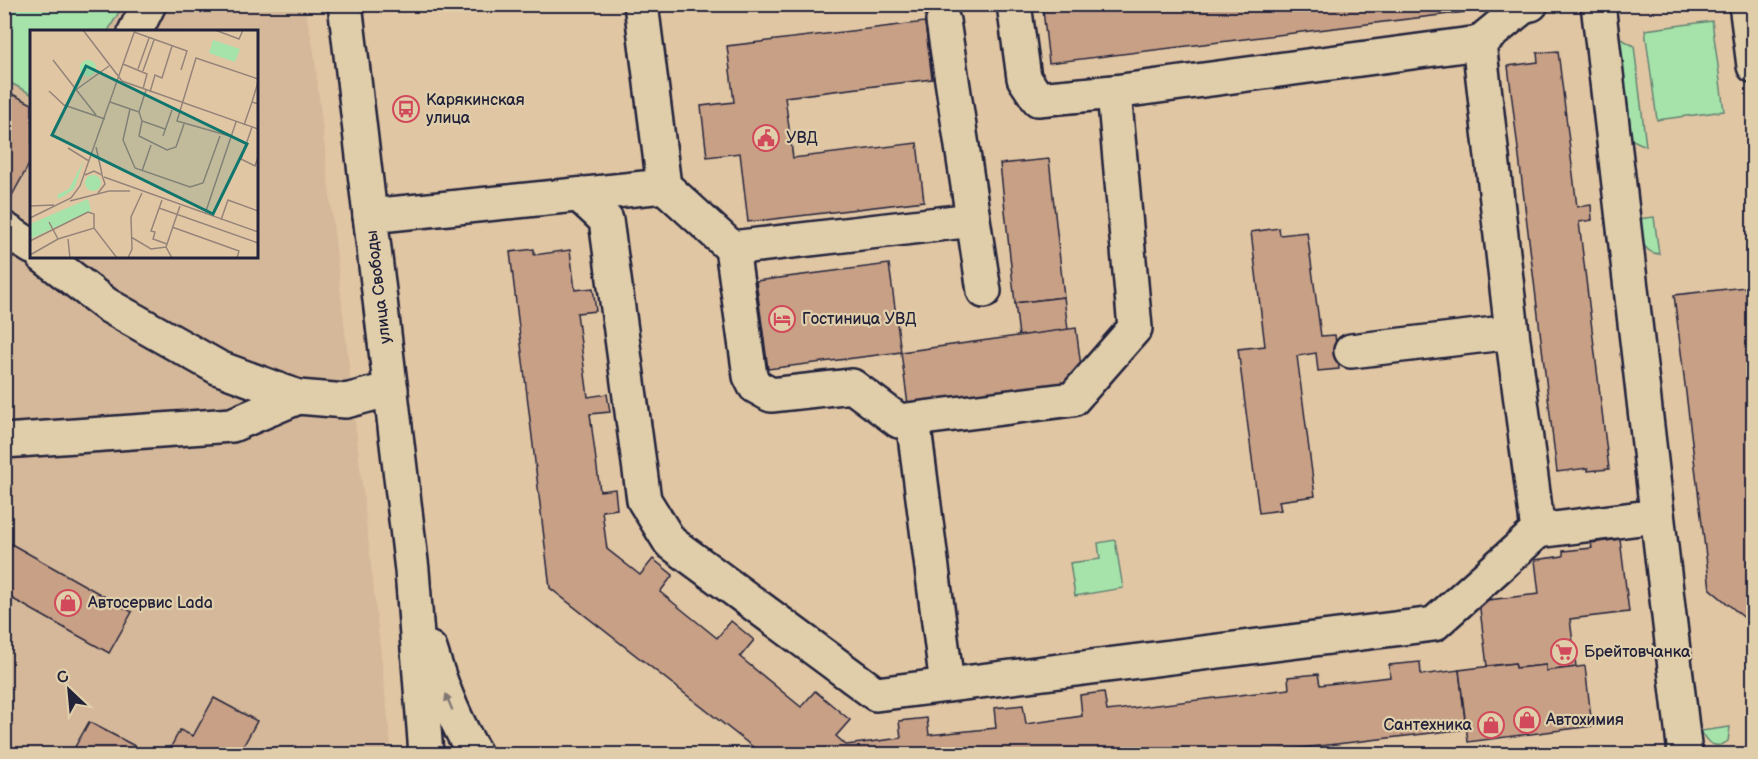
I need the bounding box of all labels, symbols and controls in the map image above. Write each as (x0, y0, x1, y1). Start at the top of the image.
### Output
inset map (30, 30, 258, 258)
place label: Карякинская улица (426, 91, 525, 128)
bus stop icon: Карякинская улица (391, 94, 421, 124)
public building icon: УВД (751, 123, 781, 153)
place label: УВД (786, 129, 818, 148)
street label: улица Свободы (363, 229, 395, 345)
hotel icon: Гостиница УВД (767, 304, 797, 334)
place label: Гостиница УВД (802, 310, 917, 329)
shop icon: Автосервис Lada (53, 588, 83, 618)
place label: Автосервис Lada (87, 594, 213, 613)
supermarket icon: Брейтовчанка (1549, 637, 1579, 667)
place label: Брейтовчанка (1584, 643, 1691, 662)
north arrow (39, 660, 99, 720)
text: С (54, 667, 72, 689)
one-way arrow (444, 693, 453, 711)
shop icon: Автохимия (1512, 705, 1542, 735)
shop icon: Сантехника (1476, 710, 1506, 740)
place label: Автохимия (1545, 711, 1624, 730)
place label: Сантехника (1383, 716, 1473, 735)

